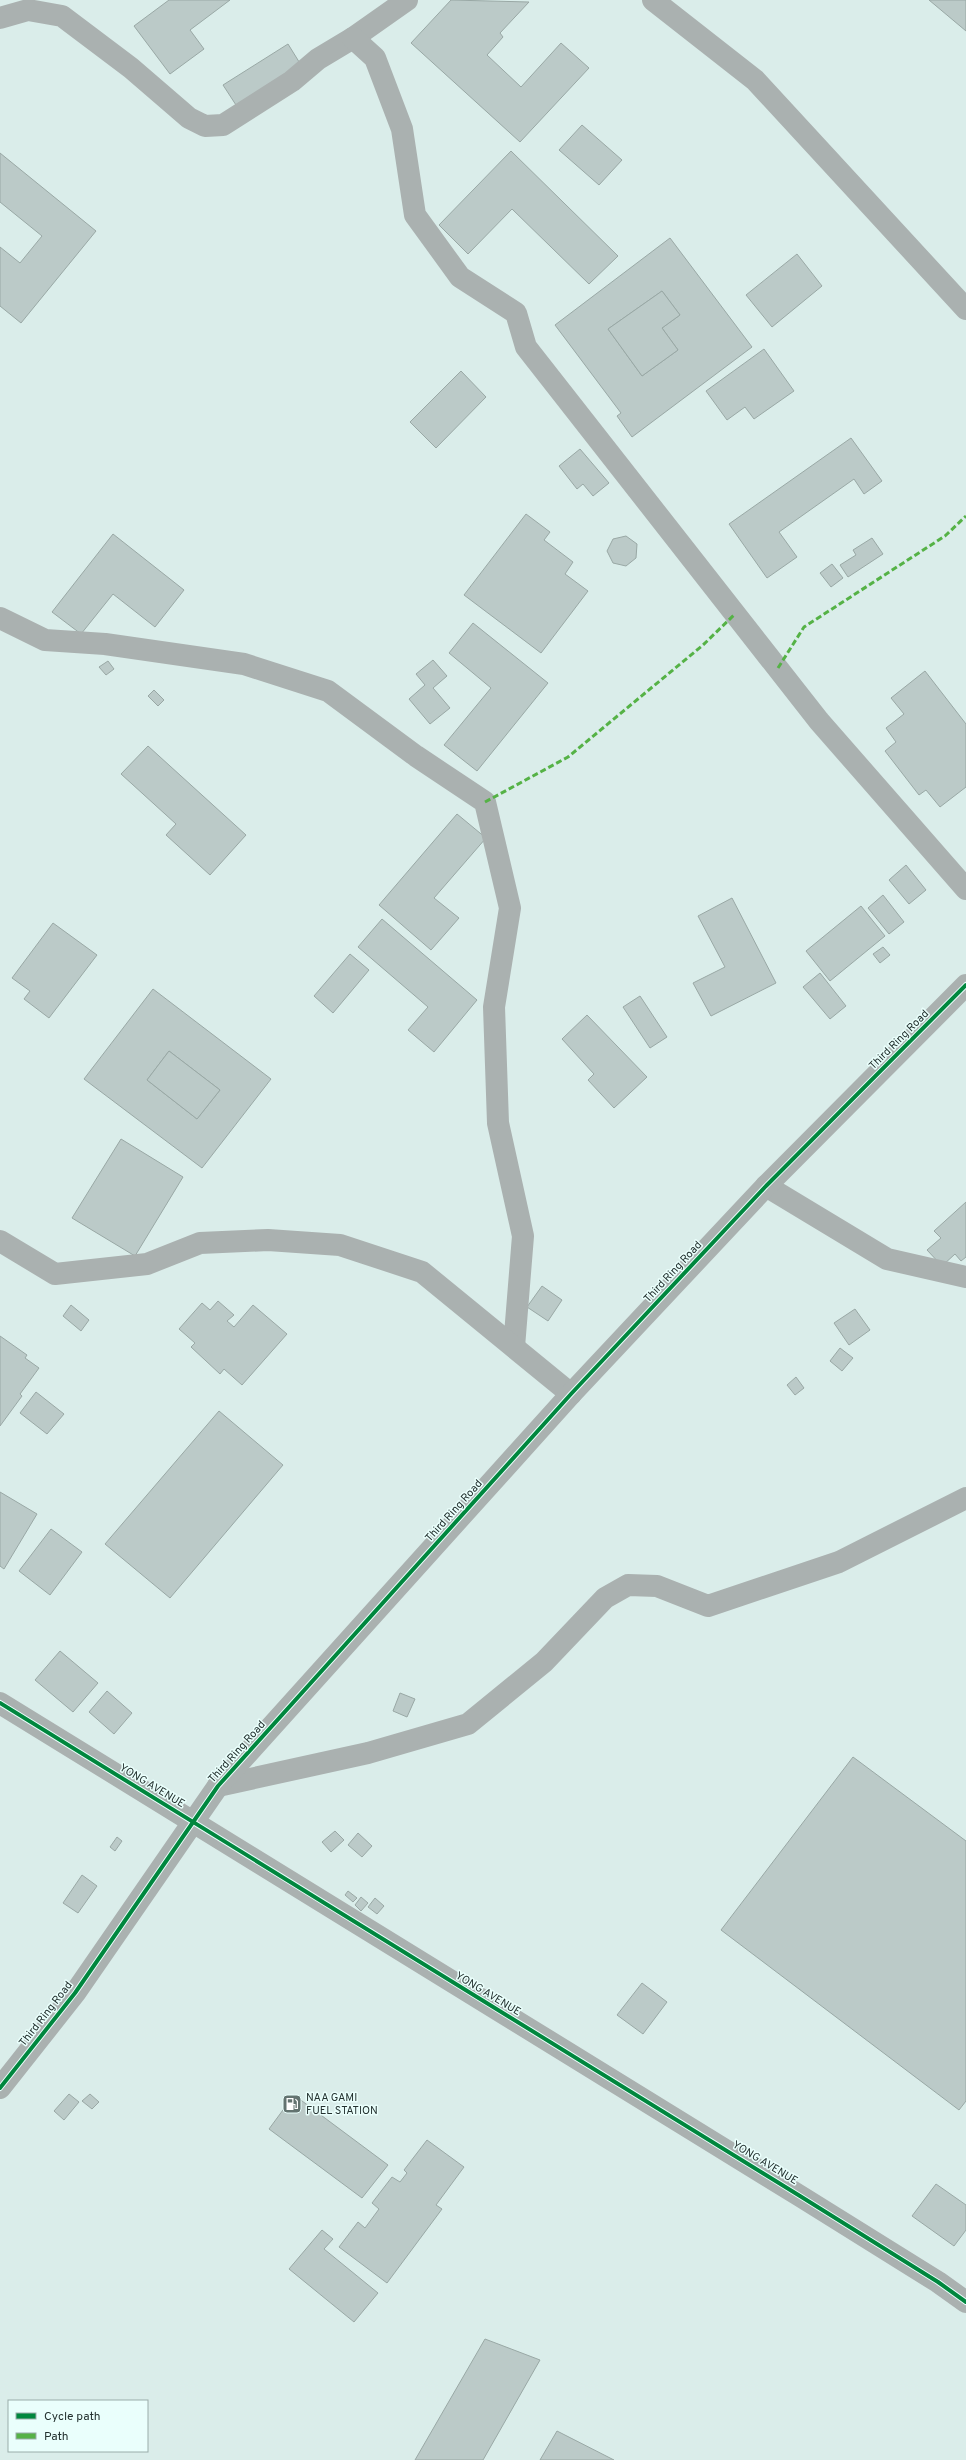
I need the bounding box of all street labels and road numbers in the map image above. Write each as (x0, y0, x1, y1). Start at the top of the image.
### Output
street label: Third Ring Road (866, 1007, 932, 1073)
street label: Third Ring Road (641, 1238, 705, 1306)
street label: Third Ring Road (422, 1477, 486, 1545)
street label: Third Ring Road (205, 1718, 269, 1786)
street label: YONG AVENUE (117, 1761, 187, 1811)
street label: YONG AVENUE (453, 1969, 523, 2019)
street label: Third Ring Road (16, 1979, 76, 2049)
street label: YONG AVENUE (730, 2138, 800, 2188)

